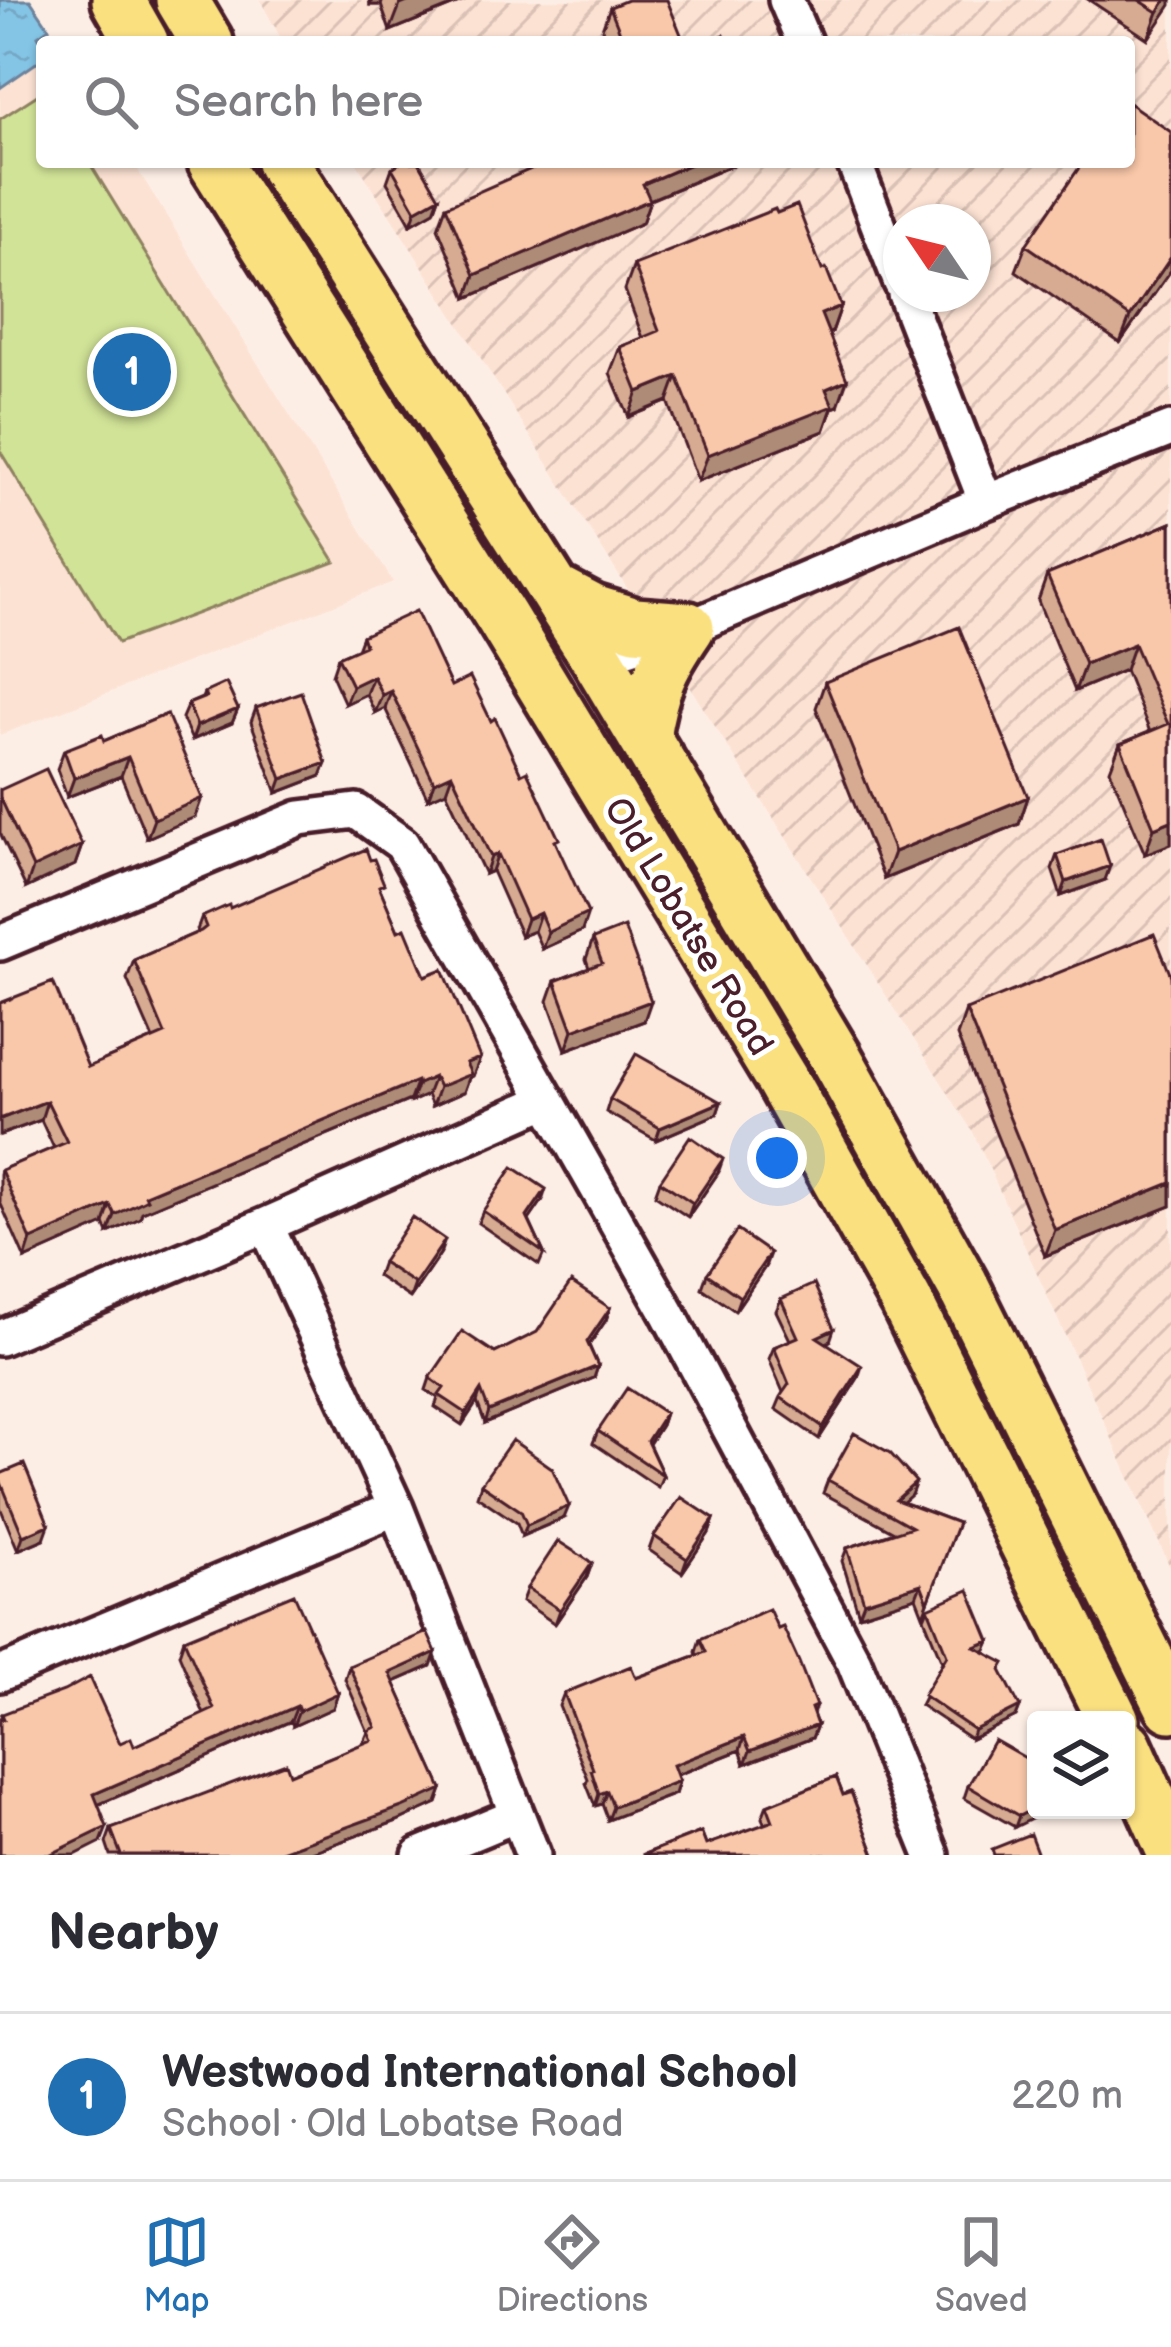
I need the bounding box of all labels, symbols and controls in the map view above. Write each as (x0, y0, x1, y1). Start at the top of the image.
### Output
search box (36, 36, 1135, 168)
icon: search (78, 69, 144, 135)
text: Search here (174, 75, 423, 130)
north arrow (883, 204, 991, 312)
pin: 1 (93, 327, 171, 417)
street label: Old Lobatse Road (594, 790, 782, 1064)
your location (747, 1128, 807, 1188)
map controls (1027, 1711, 1135, 1819)
button: layers (1027, 1711, 1135, 1819)
text: Nearby (48, 1903, 219, 1964)
text: Westwood International School (162, 2046, 798, 2101)
text: 1 (79, 2073, 95, 2120)
text: 220 m (1011, 2073, 1123, 2120)
text: School · Old Lobatse Road (162, 2101, 624, 2148)
tab: Map (143, 2209, 210, 2321)
tab: Directions (496, 2209, 648, 2321)
tab: Saved (935, 2209, 1028, 2321)

